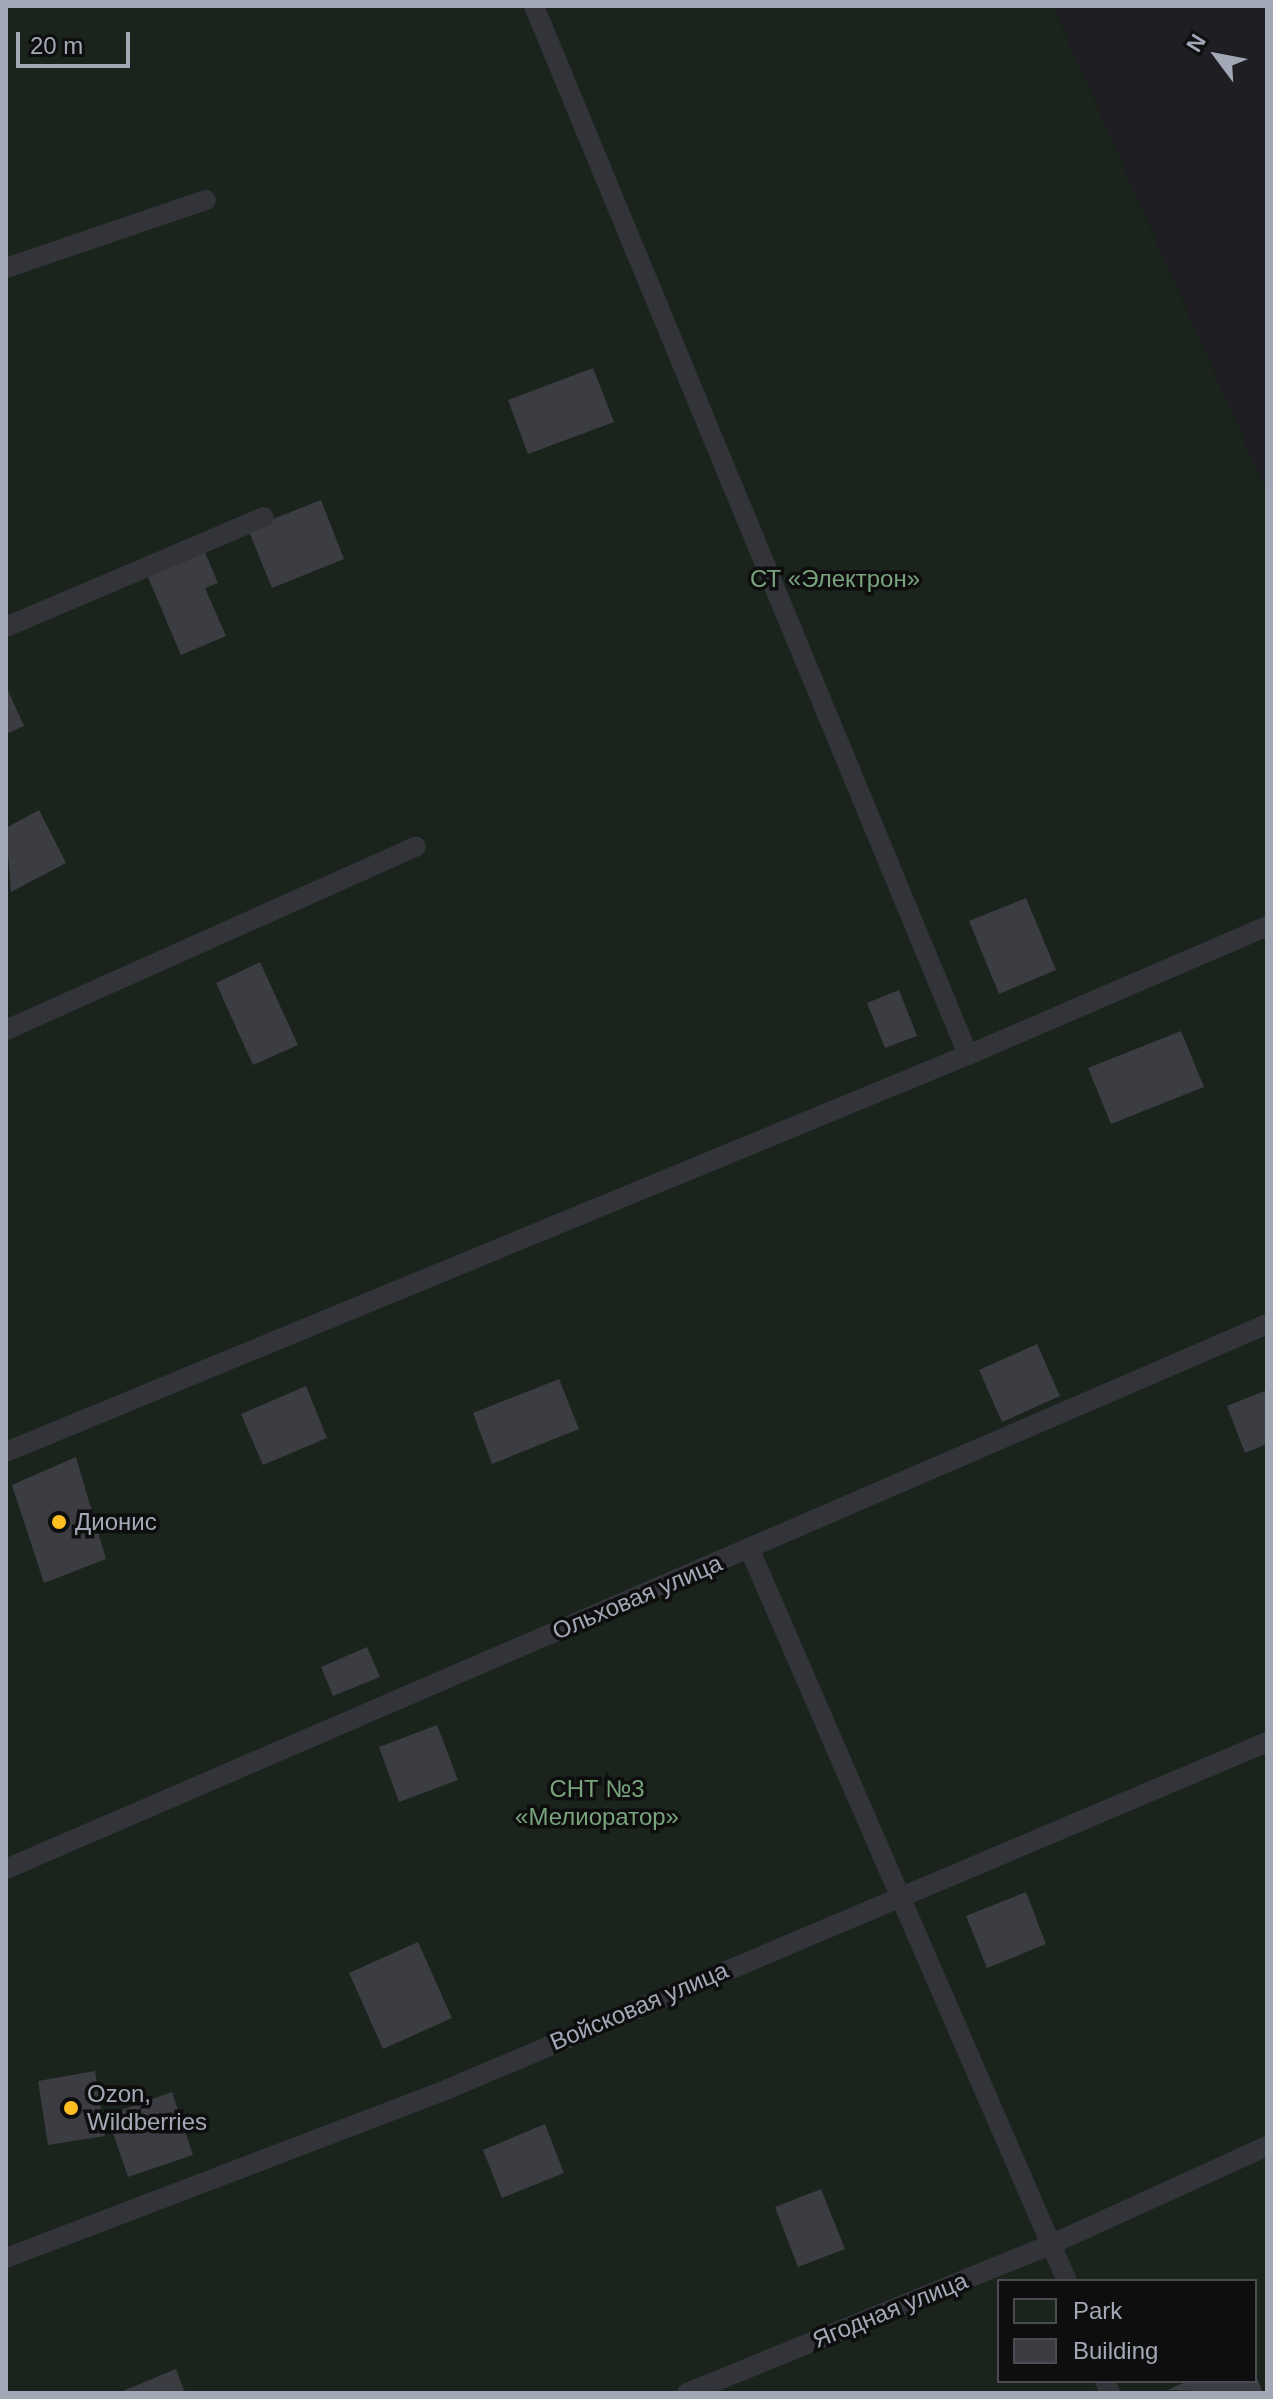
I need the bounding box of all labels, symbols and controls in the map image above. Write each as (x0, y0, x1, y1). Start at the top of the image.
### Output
scale bar (20, 16, 134, 66)
north arrow (1177, 16, 1257, 96)
text: N (1181, 30, 1211, 56)
text: 20 m (30, 32, 83, 59)
park label: СТ «Электрон» (750, 565, 920, 593)
place label: Дионис (75, 1508, 157, 1536)
marker: Дионис (50, 1513, 68, 1531)
street label: Ольховая улица (548, 1548, 726, 1646)
park label: СНТ №3 «Мелиоратор» (515, 1775, 679, 1831)
street label: Войсковая улица (546, 1956, 732, 2056)
place label: Ozon, Wildberries (87, 2080, 207, 2136)
marker: Ozon, Wildberries (62, 2099, 80, 2117)
street label: Ягодная улица (808, 2266, 972, 2354)
legend (997, 2279, 1257, 2383)
text: Park (1073, 2297, 1122, 2324)
text: Building (1073, 2337, 1158, 2364)

